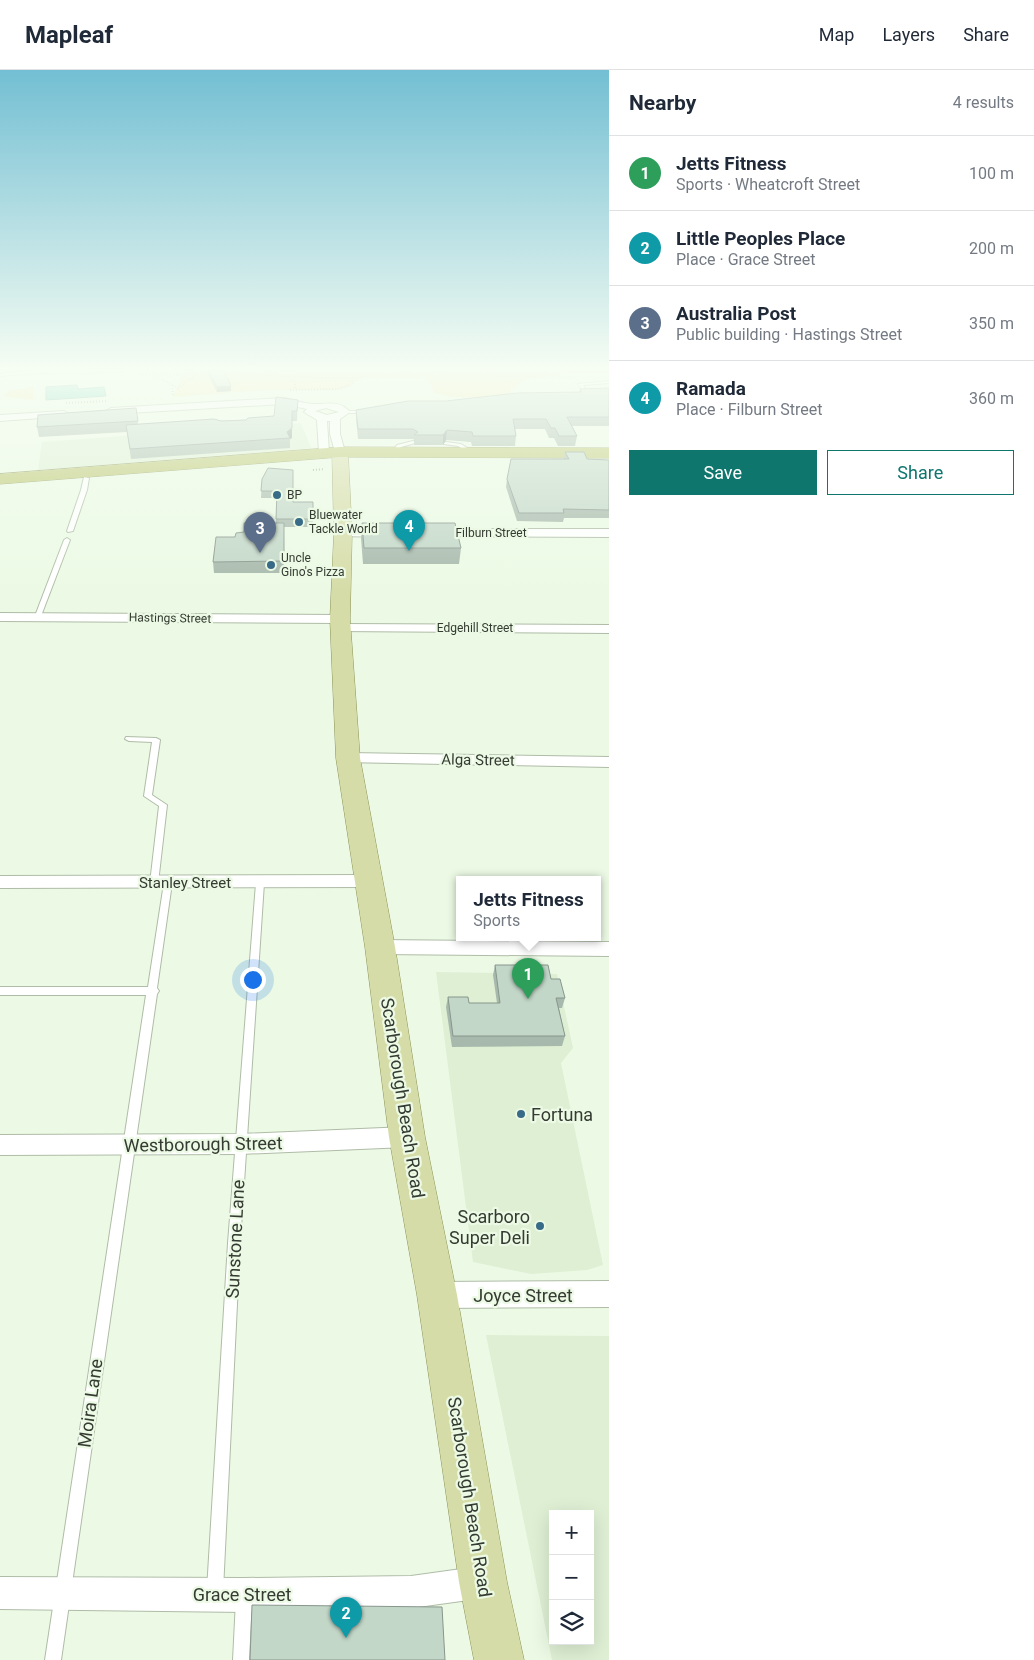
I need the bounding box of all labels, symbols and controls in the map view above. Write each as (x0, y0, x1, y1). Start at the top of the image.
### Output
text: Mapleaf (25, 21, 113, 49)
text: Map (819, 24, 854, 45)
text: Layers (882, 24, 935, 45)
text: Share (963, 24, 1009, 45)
text: Nearby (629, 91, 696, 115)
text: 4 results (953, 93, 1014, 112)
text: Jetts Fitness (676, 152, 787, 175)
text: 1 (640, 164, 650, 183)
text: 100 m (969, 164, 1014, 183)
text: Sports · Wheatcroft Street (676, 175, 860, 194)
text: Little Peoples Place (676, 227, 845, 250)
text: 2 (640, 239, 650, 258)
text: 200 m (969, 239, 1014, 258)
text: Place · Grace Street (676, 250, 815, 269)
text: Australia Post (676, 302, 796, 325)
text: 3 (640, 314, 650, 333)
text: 350 m (969, 314, 1014, 333)
text: Public building · Hastings Street (676, 325, 902, 344)
text: Ramada (676, 377, 746, 400)
text: 4 (640, 389, 650, 408)
text: 360 m (969, 389, 1014, 408)
text: Place · Filburn Street (676, 400, 823, 419)
button: Save (629, 450, 817, 495)
button: Share (827, 450, 1014, 495)
place label: BP (287, 488, 302, 502)
marker: BP (271, 489, 283, 501)
place label: Bluewater Tackle World (309, 508, 378, 536)
pin: 4 (393, 510, 425, 551)
pin: 3 (244, 512, 276, 553)
marker: Bluewater Tackle World (293, 516, 305, 528)
street label: Filburn Street (455, 526, 527, 540)
place label: Uncle Gino's Pizza (281, 551, 345, 579)
marker: Uncle Gino's Pizza (265, 559, 277, 571)
street label: Hastings Street (129, 610, 211, 626)
street label: Edgehill Street (437, 621, 513, 635)
street label: Alga Street (441, 750, 515, 770)
street label: Stanley Street (139, 874, 231, 892)
popup (456, 876, 601, 941)
text: Jetts Fitness (473, 888, 584, 911)
text: Sports (473, 911, 520, 930)
pin: 1 (512, 958, 544, 999)
your location (240, 967, 266, 993)
street label: Scarborough Beach Road (377, 996, 429, 1200)
place label: Fortuna (531, 1104, 593, 1125)
marker: Fortuna (515, 1108, 527, 1120)
street label: Westborough Street (123, 1132, 283, 1156)
street label: Sunstone Lane (221, 1179, 249, 1299)
place label: Scarboro Super Deli (449, 1206, 530, 1248)
marker: Scarboro Super Deli (534, 1220, 546, 1232)
street label: Joyce Street (473, 1285, 573, 1306)
street label: Moira Lane (73, 1357, 107, 1449)
street label: Scarborough Beach Road (444, 1395, 496, 1599)
map controls (549, 1510, 594, 1645)
button: + (549, 1510, 594, 1555)
button: − (549, 1555, 594, 1600)
street label: Grace Street (193, 1584, 291, 1605)
pin: 2 (330, 1597, 362, 1638)
button: layers (549, 1600, 594, 1645)

